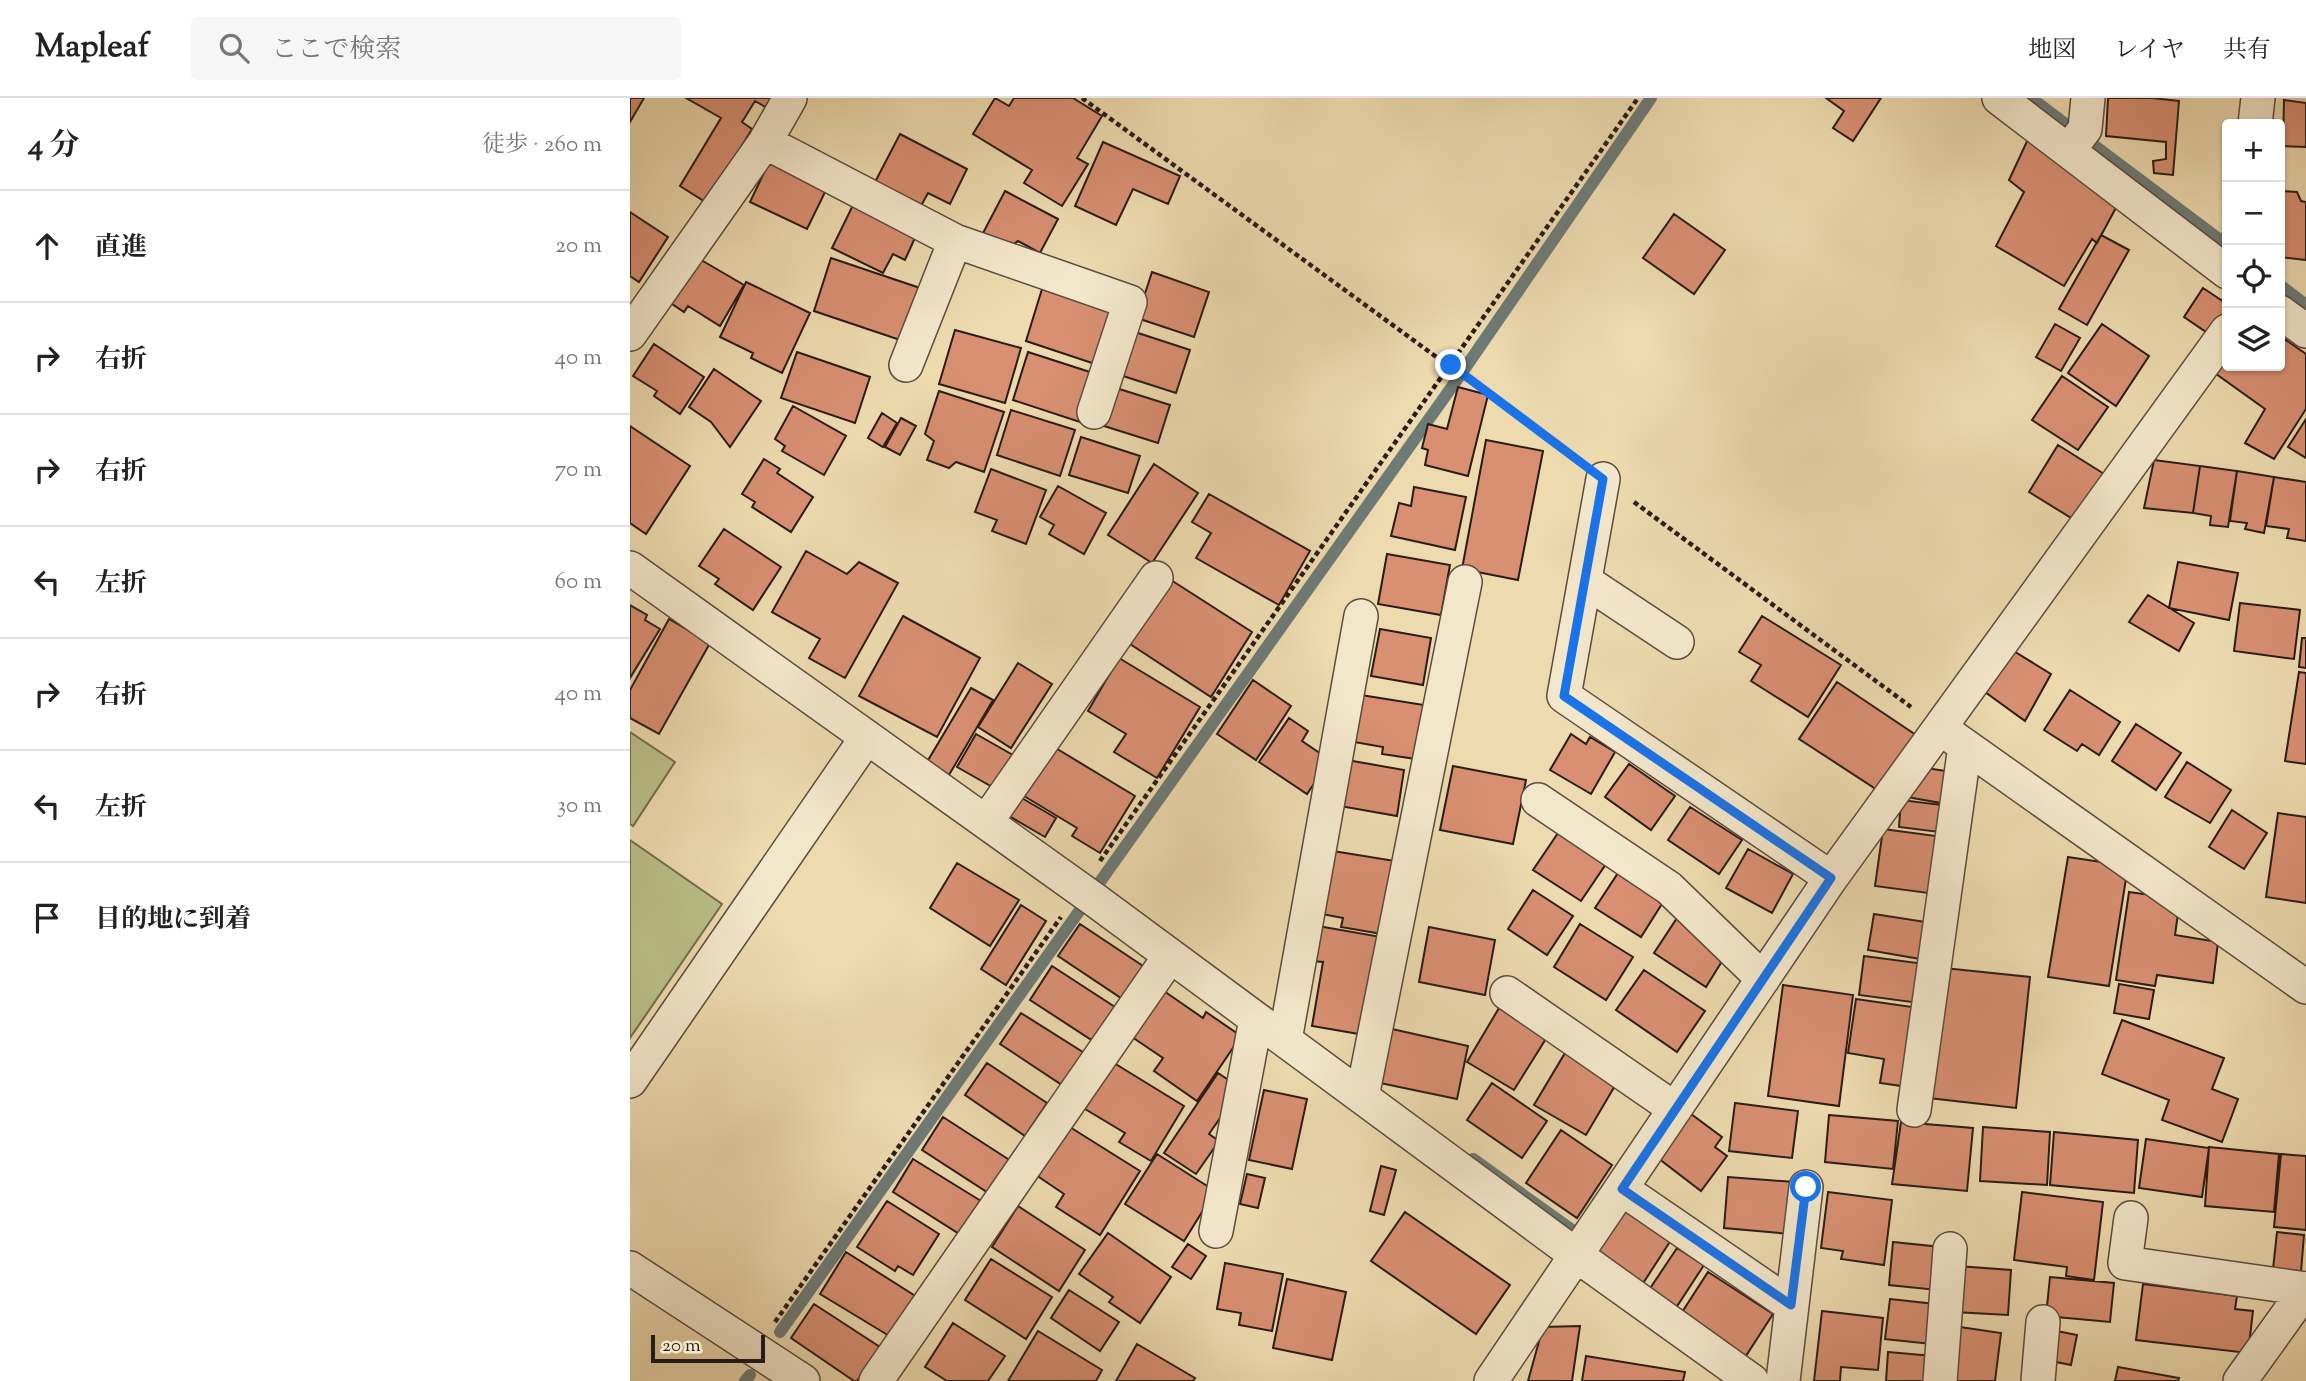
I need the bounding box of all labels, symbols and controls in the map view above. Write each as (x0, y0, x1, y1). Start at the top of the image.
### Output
search box (191, 17, 681, 80)
text: Mapleaf (35, 24, 149, 72)
icon: search (215, 29, 253, 67)
text: ここで検索 (271, 32, 401, 69)
text: 地図 (2028, 34, 2076, 68)
text: レイヤ (2114, 34, 2185, 68)
text: 共有 (2223, 34, 2271, 68)
map controls (2222, 119, 2285, 371)
button: + (2222, 119, 2285, 182)
text: 4 分 (28, 125, 80, 168)
text: 徒歩 · 260 m (482, 129, 602, 162)
button: − (2222, 182, 2285, 245)
icon: ahead (28, 227, 66, 265)
text: 直進 (95, 230, 147, 267)
text: 20 m (555, 230, 602, 263)
button: locate (2222, 245, 2285, 308)
button: layers (2222, 308, 2285, 371)
icon: right (28, 339, 66, 377)
text: 右折 (95, 342, 147, 379)
text: 40 m (555, 342, 602, 375)
route end (1435, 349, 1466, 380)
icon: right (28, 451, 66, 489)
text: 右折 (95, 454, 147, 491)
text: 70 m (555, 454, 602, 487)
icon: left (28, 563, 66, 601)
text: 左折 (95, 566, 147, 603)
text: 60 m (554, 566, 602, 599)
icon: right (28, 675, 66, 713)
text: 右折 (95, 678, 147, 715)
text: 40 m (555, 678, 602, 711)
icon: left (28, 787, 66, 825)
text: 左折 (95, 790, 147, 827)
text: 30 m (557, 790, 602, 823)
icon: arrive (28, 899, 66, 937)
text: 目的地に到着 (95, 902, 251, 939)
route start (1790, 1171, 1821, 1202)
scale bar (651, 1332, 765, 1364)
text: 20 m (662, 1333, 701, 1360)

